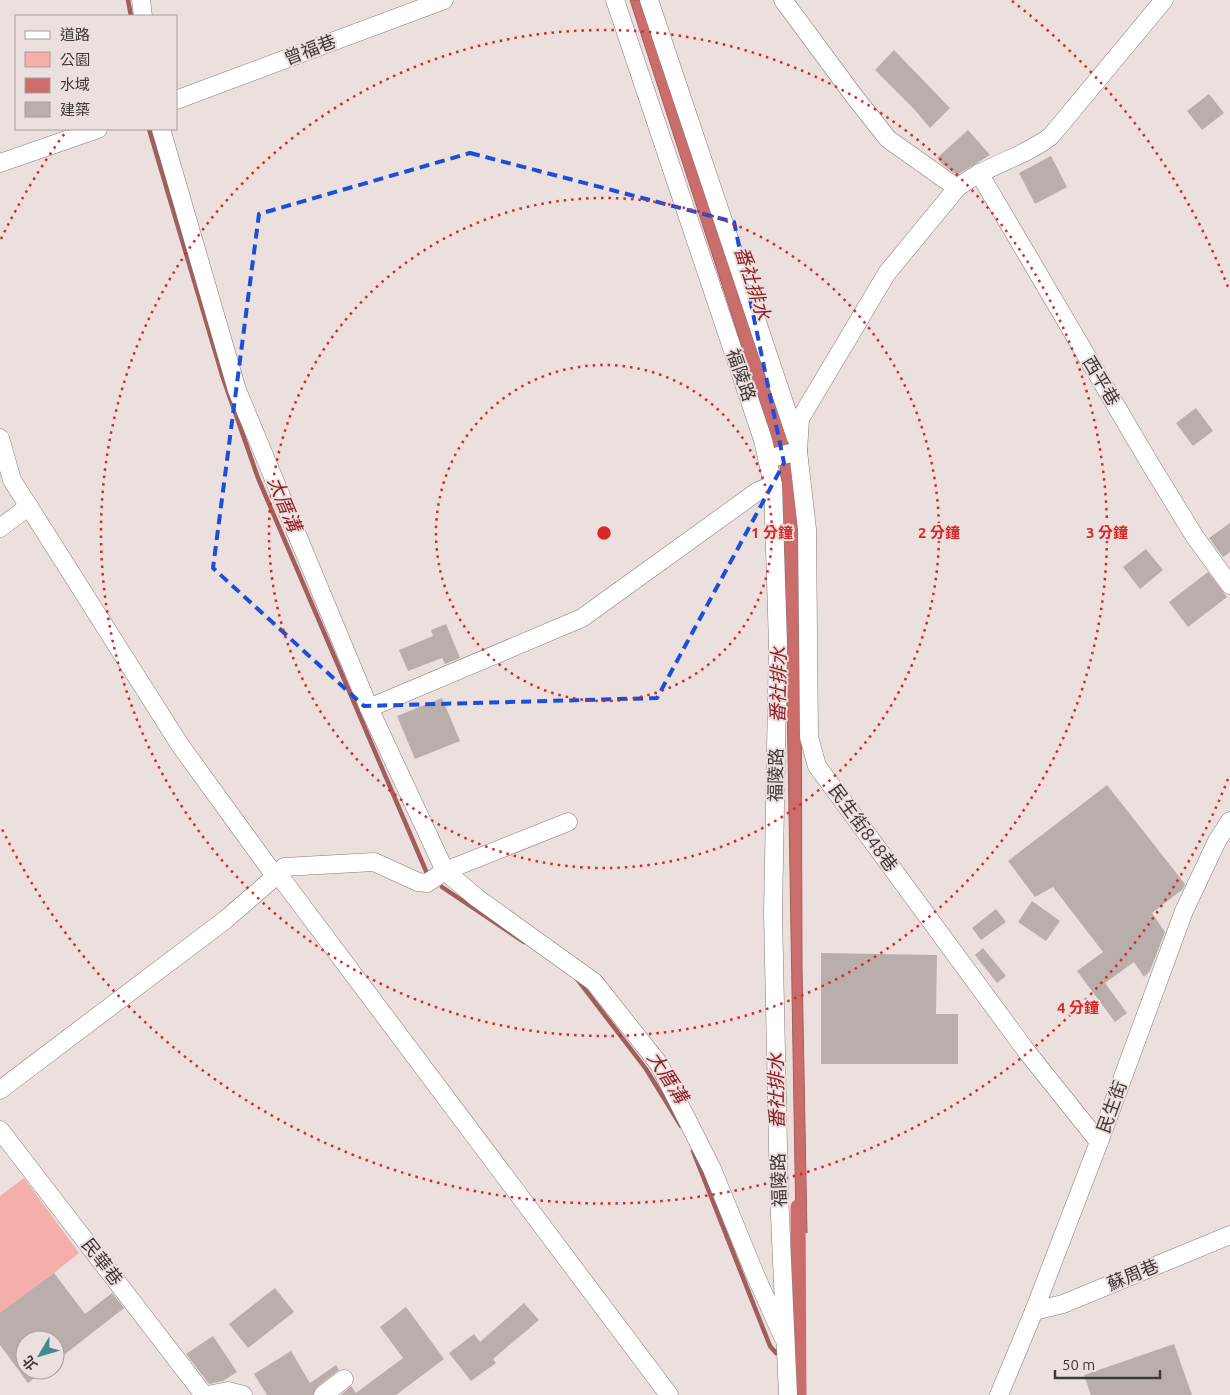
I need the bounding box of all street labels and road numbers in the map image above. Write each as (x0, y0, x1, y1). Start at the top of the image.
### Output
street label: 曾福巷 (281, 30, 338, 68)
street label: 福陵路 (724, 346, 760, 403)
street label: 西平巷 (1079, 352, 1124, 409)
street label: 福陵路 (765, 748, 785, 802)
street label: 民生街848巷 (826, 780, 902, 875)
street label: 民生街 (1092, 1078, 1130, 1135)
street label: 福陵路 (767, 1153, 789, 1207)
street label: 民華巷 (78, 1234, 127, 1289)
street label: 蘇周巷 (1104, 1255, 1161, 1293)

